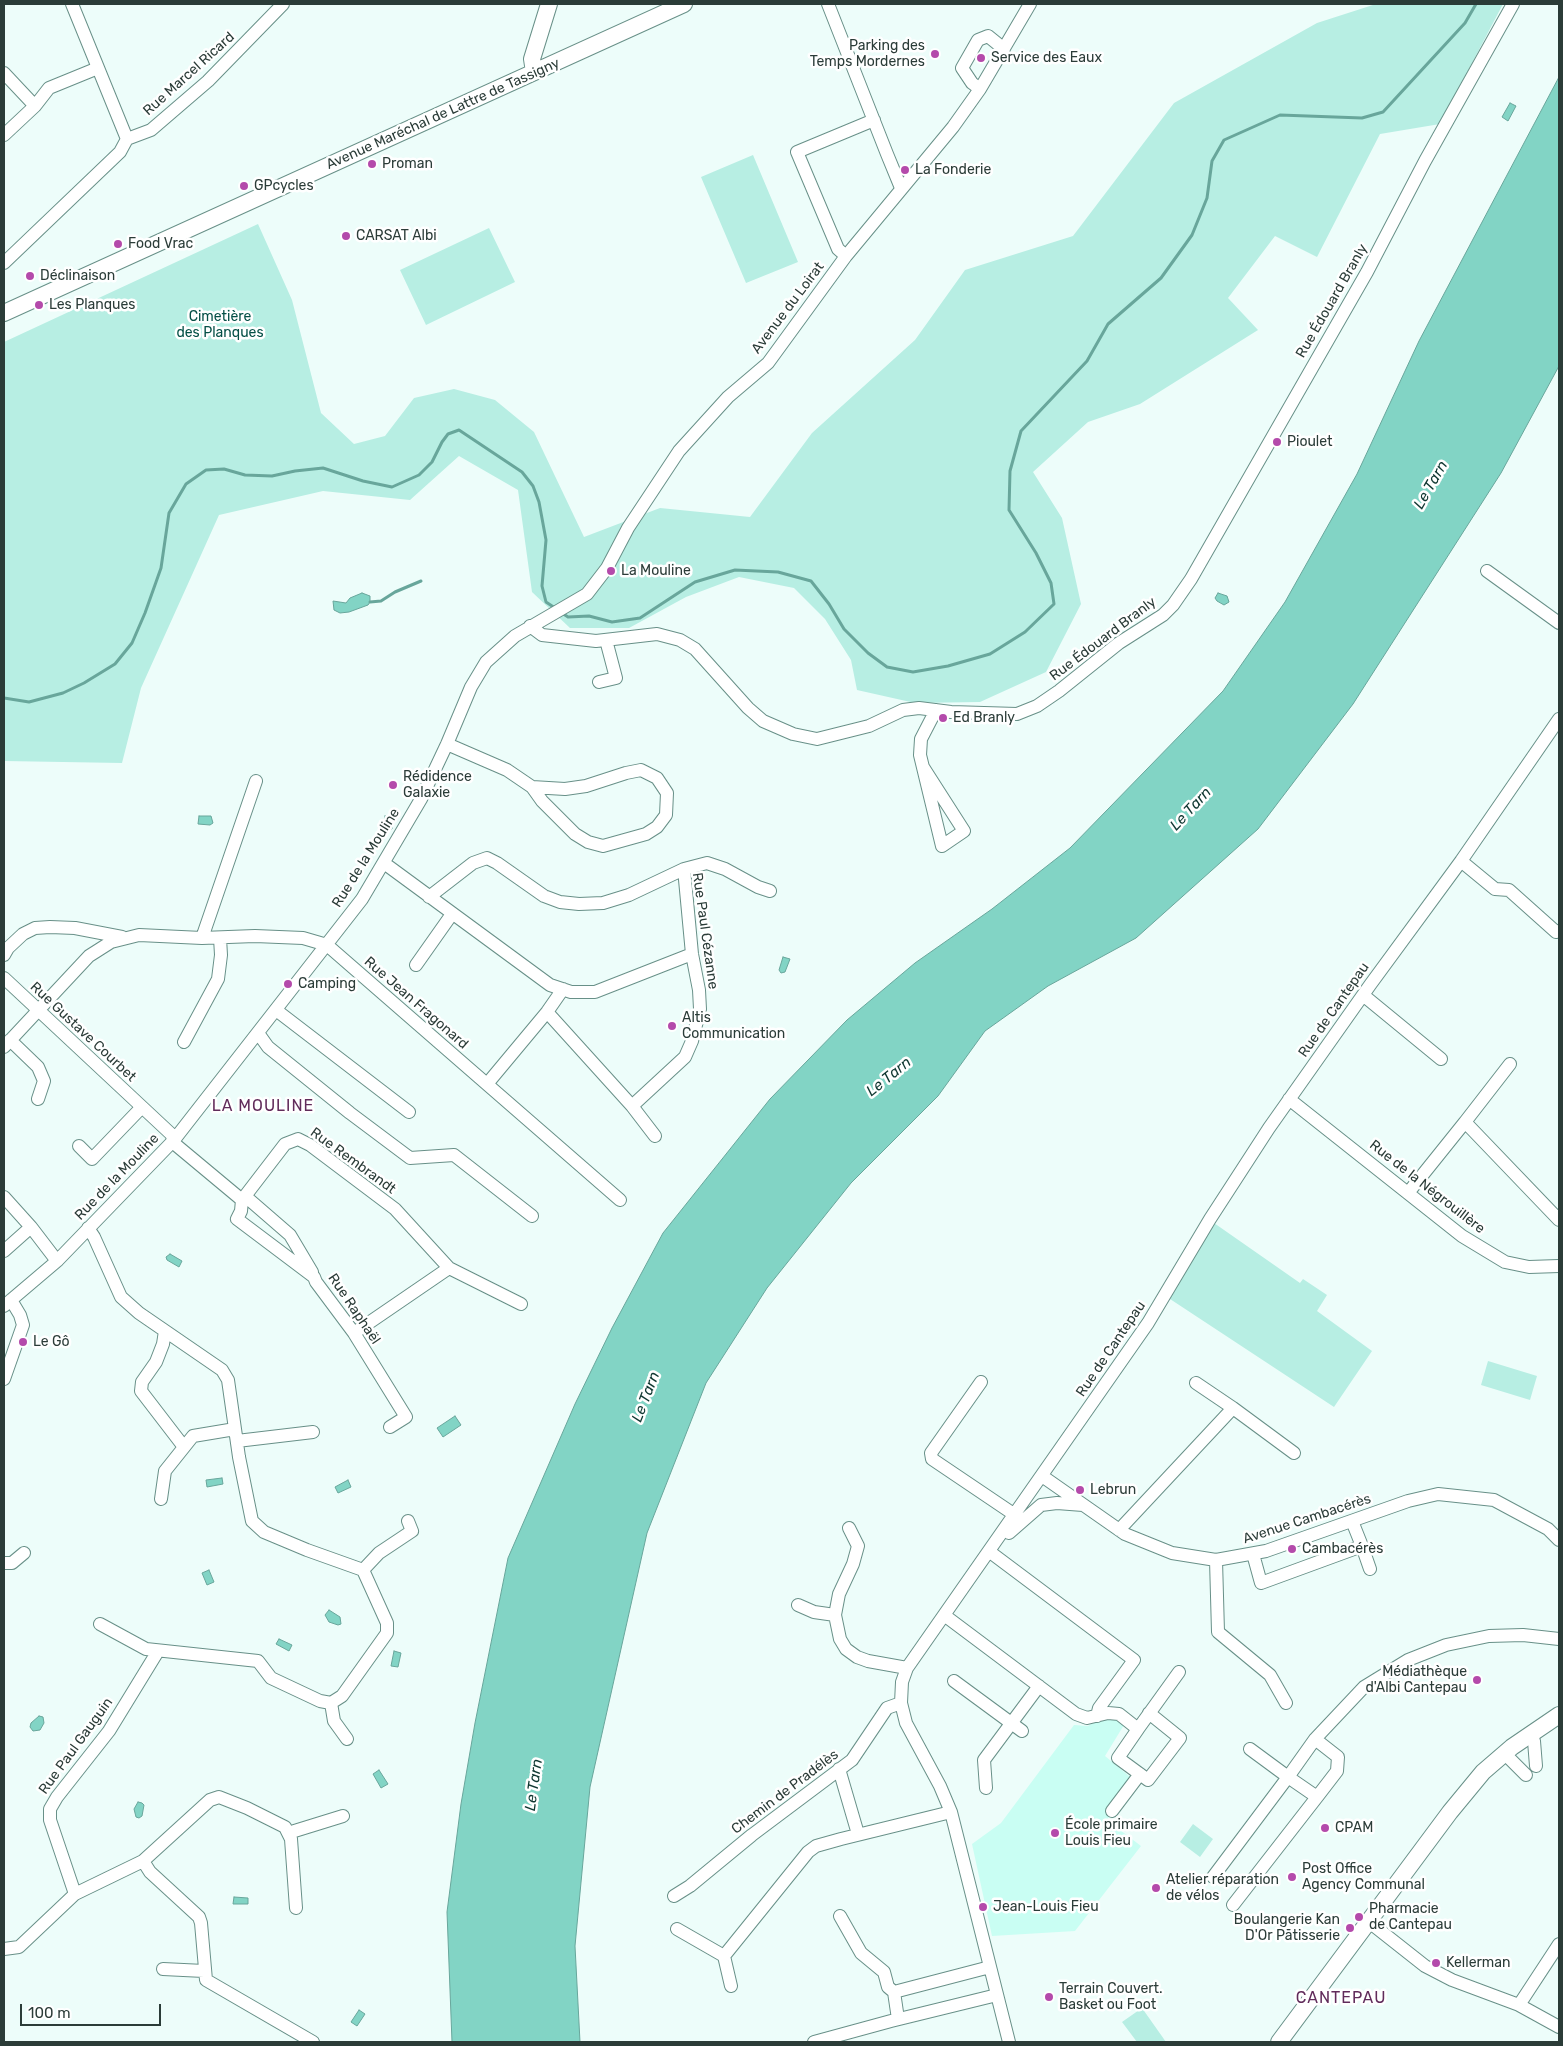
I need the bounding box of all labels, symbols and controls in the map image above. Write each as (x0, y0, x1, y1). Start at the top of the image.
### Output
street label: Rue Marcel Ricard (140, 29, 238, 119)
place label: Parking des Temps Mordernes (810, 38, 925, 70)
marker: Parking des Temps Mordernes (929, 48, 941, 60)
place label: Service des Eaux (991, 50, 1102, 66)
marker: Service des Eaux (975, 52, 987, 64)
street label: Avenue Maréchal de Lattre de Tassigny (324, 55, 562, 173)
place label: Proman (382, 156, 433, 172)
marker: Proman (366, 158, 378, 170)
place label: La Fonderie (915, 162, 991, 178)
marker: La Fonderie (899, 164, 911, 176)
place label: GPcycles (254, 178, 314, 194)
marker: GPcycles (238, 180, 250, 192)
place label: CARSAT Albi (356, 228, 437, 244)
marker: CARSAT Albi (340, 230, 352, 242)
place label: Food Vrac (128, 236, 193, 252)
marker: Food Vrac (112, 238, 124, 250)
street label: Rue Édouard Branly (1293, 241, 1371, 361)
street label: Avenue du Loirat (748, 259, 828, 357)
place label: Déclinaison (40, 268, 115, 284)
marker: Déclinaison (24, 270, 36, 282)
place label: Les Planques (49, 297, 135, 313)
marker: Les Planques (33, 299, 45, 311)
park label: Cimetière des Planques (176, 309, 264, 342)
place label: Pioulet (1287, 434, 1333, 450)
marker: Pioulet (1271, 436, 1283, 448)
water label: Le Tarn (1410, 458, 1452, 512)
place label: La Mouline (621, 563, 691, 579)
marker: La Mouline (605, 565, 617, 577)
street label: Rue Édouard Branly (1047, 594, 1159, 684)
place label: Ed Branly (953, 710, 1015, 726)
marker: Ed Branly (937, 712, 949, 724)
place label: Rédidence Galaxie (403, 769, 472, 802)
marker: Rédidence Galaxie (387, 779, 399, 791)
water label: Le Tarn (1167, 784, 1215, 834)
street label: Rue de la Mouline (329, 805, 403, 911)
street label: Rue Paul Cézanne (689, 872, 721, 990)
street label: Rue Jean Fragonard (361, 953, 471, 1053)
street label: Rue de Cantepau (1295, 959, 1373, 1061)
place label: Camping (298, 976, 356, 992)
marker: Camping (282, 978, 294, 990)
street label: Rue Gustave Courbet (27, 979, 139, 1085)
place label: Altis Communication (682, 1010, 785, 1042)
marker: Altis Communication (666, 1020, 678, 1032)
water label: Le Tarn (863, 1053, 915, 1101)
district label: LA MOULINE (210, 1096, 316, 1116)
street label: Rue Rembrandt (307, 1124, 399, 1198)
street label: Rue de la Mouline (71, 1130, 163, 1224)
street label: Rue de la Négrouillère (1366, 1137, 1488, 1237)
street label: Rue Raphaël (324, 1270, 384, 1348)
street label: Rue de Cantepau (1073, 1298, 1149, 1400)
place label: Le Gô (33, 1334, 70, 1350)
marker: Le Gô (17, 1336, 29, 1348)
water label: Le Tarn (628, 1369, 664, 1425)
place label: Lebrun (1090, 1482, 1136, 1498)
marker: Lebrun (1074, 1484, 1086, 1496)
street label: Avenue Cambacérès (1241, 1490, 1373, 1548)
place label: Cambacérès (1302, 1541, 1383, 1557)
marker: Cambacérès (1286, 1543, 1298, 1555)
place label: Médiathèque d'Albi Cantepau (1365, 1664, 1467, 1696)
marker: Médiathèque d'Albi Cantepau (1471, 1674, 1483, 1686)
street label: Rue Paul Gauguin (35, 1695, 117, 1797)
street label: Chemin de Pradélès (728, 1746, 842, 1838)
water label: Le Tarn (521, 1758, 547, 1812)
place label: École primaire Louis Fieu (1065, 1817, 1157, 1850)
place label: CPAM (1335, 1820, 1373, 1836)
marker: CPAM (1319, 1822, 1331, 1834)
marker: École primaire Louis Fieu (1049, 1827, 1061, 1839)
place label: Post Office Agency Communal (1302, 1861, 1425, 1894)
marker: Post Office Agency Communal (1286, 1871, 1298, 1883)
place label: Atelier réparation de vélos (1166, 1872, 1279, 1904)
marker: Atelier réparation de vélos (1150, 1882, 1162, 1894)
place label: Jean-Louis Fieu (993, 1899, 1099, 1915)
marker: Jean-Louis Fieu (977, 1901, 989, 1913)
place label: Pharmacie de Cantepau (1369, 1901, 1452, 1934)
marker: Pharmacie de Cantepau (1353, 1911, 1365, 1923)
place label: Boulangerie Kan D'Or Pātisserie (1234, 1912, 1340, 1944)
marker: Boulangerie Kan D'Or Pātisserie (1344, 1922, 1356, 1934)
place label: Kellerman (1446, 1955, 1510, 1971)
marker: Kellerman (1430, 1957, 1442, 1969)
place label: Terrain Couvert. Basket ou Foot (1059, 1981, 1163, 2014)
district label: CANTEPAU (1295, 1988, 1387, 2008)
marker: Terrain Couvert. Basket ou Foot (1043, 1991, 1055, 2003)
scale bar (22, 1994, 164, 2026)
text: 100 m (28, 2004, 70, 2022)

